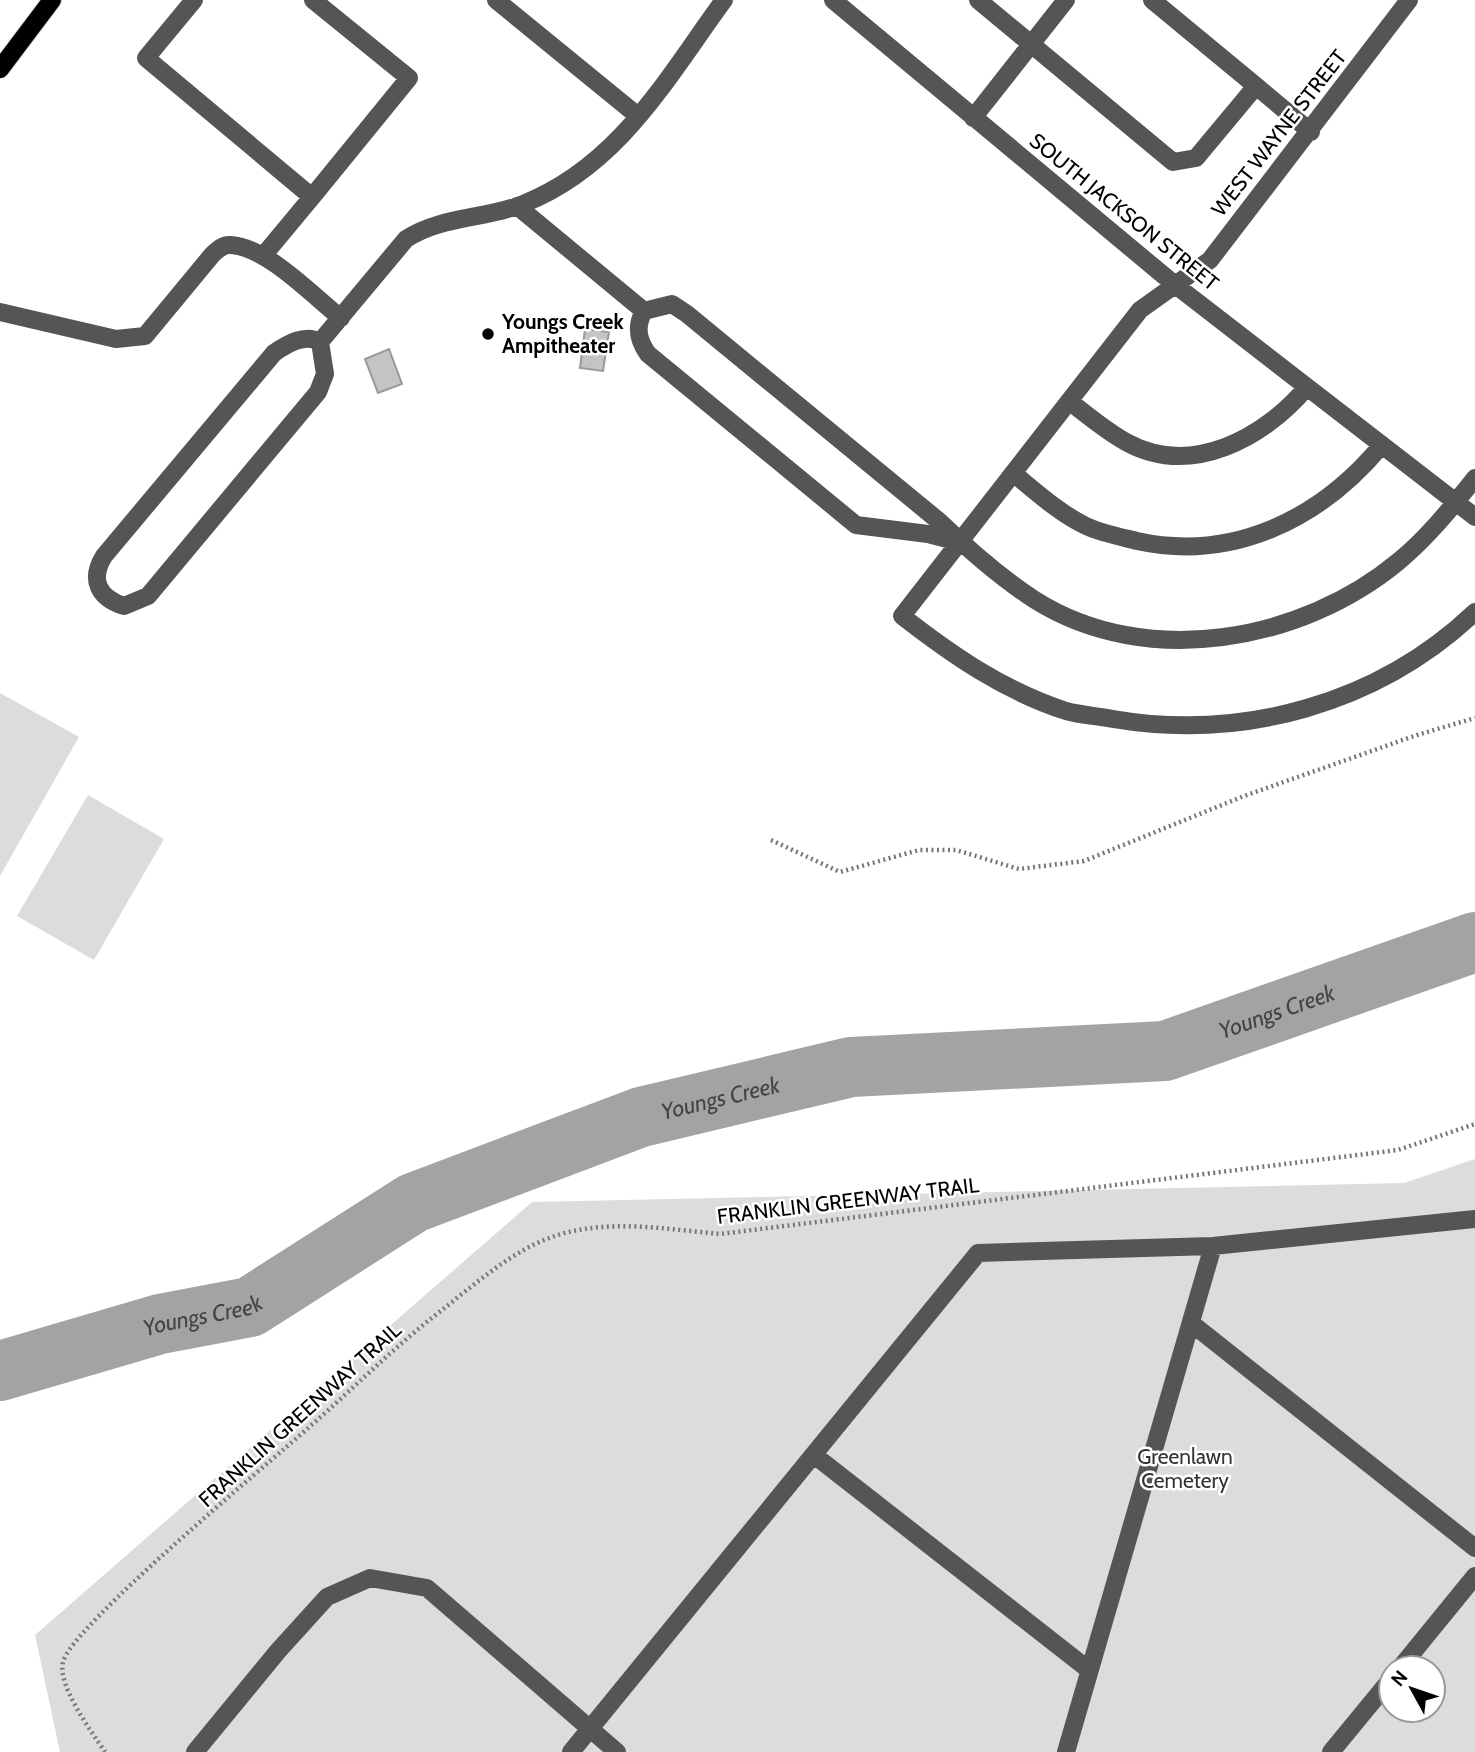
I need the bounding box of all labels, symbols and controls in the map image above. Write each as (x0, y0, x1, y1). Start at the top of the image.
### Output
street label: WEST WAYNE STREET (1206, 45, 1351, 221)
street label: SOUTH JACKSON STREET (1025, 128, 1224, 295)
place label: Youngs Creek Ampitheater (501, 309, 624, 358)
marker: Youngs Creek Ampitheater (480, 326, 496, 342)
water label: Youngs Creek (1215, 978, 1339, 1045)
water label: Youngs Creek (658, 1070, 784, 1126)
street label: FRANKLIN GREENWAY TRAIL (716, 1172, 981, 1229)
water label: Youngs Creek (139, 1288, 269, 1342)
street label: FRANKLIN GREENWAY TRAIL (193, 1317, 406, 1512)
park label: Greenlawn Cemetery (1137, 1444, 1233, 1493)
north arrow (1377, 1654, 1447, 1724)
text: N (1386, 1666, 1412, 1691)

